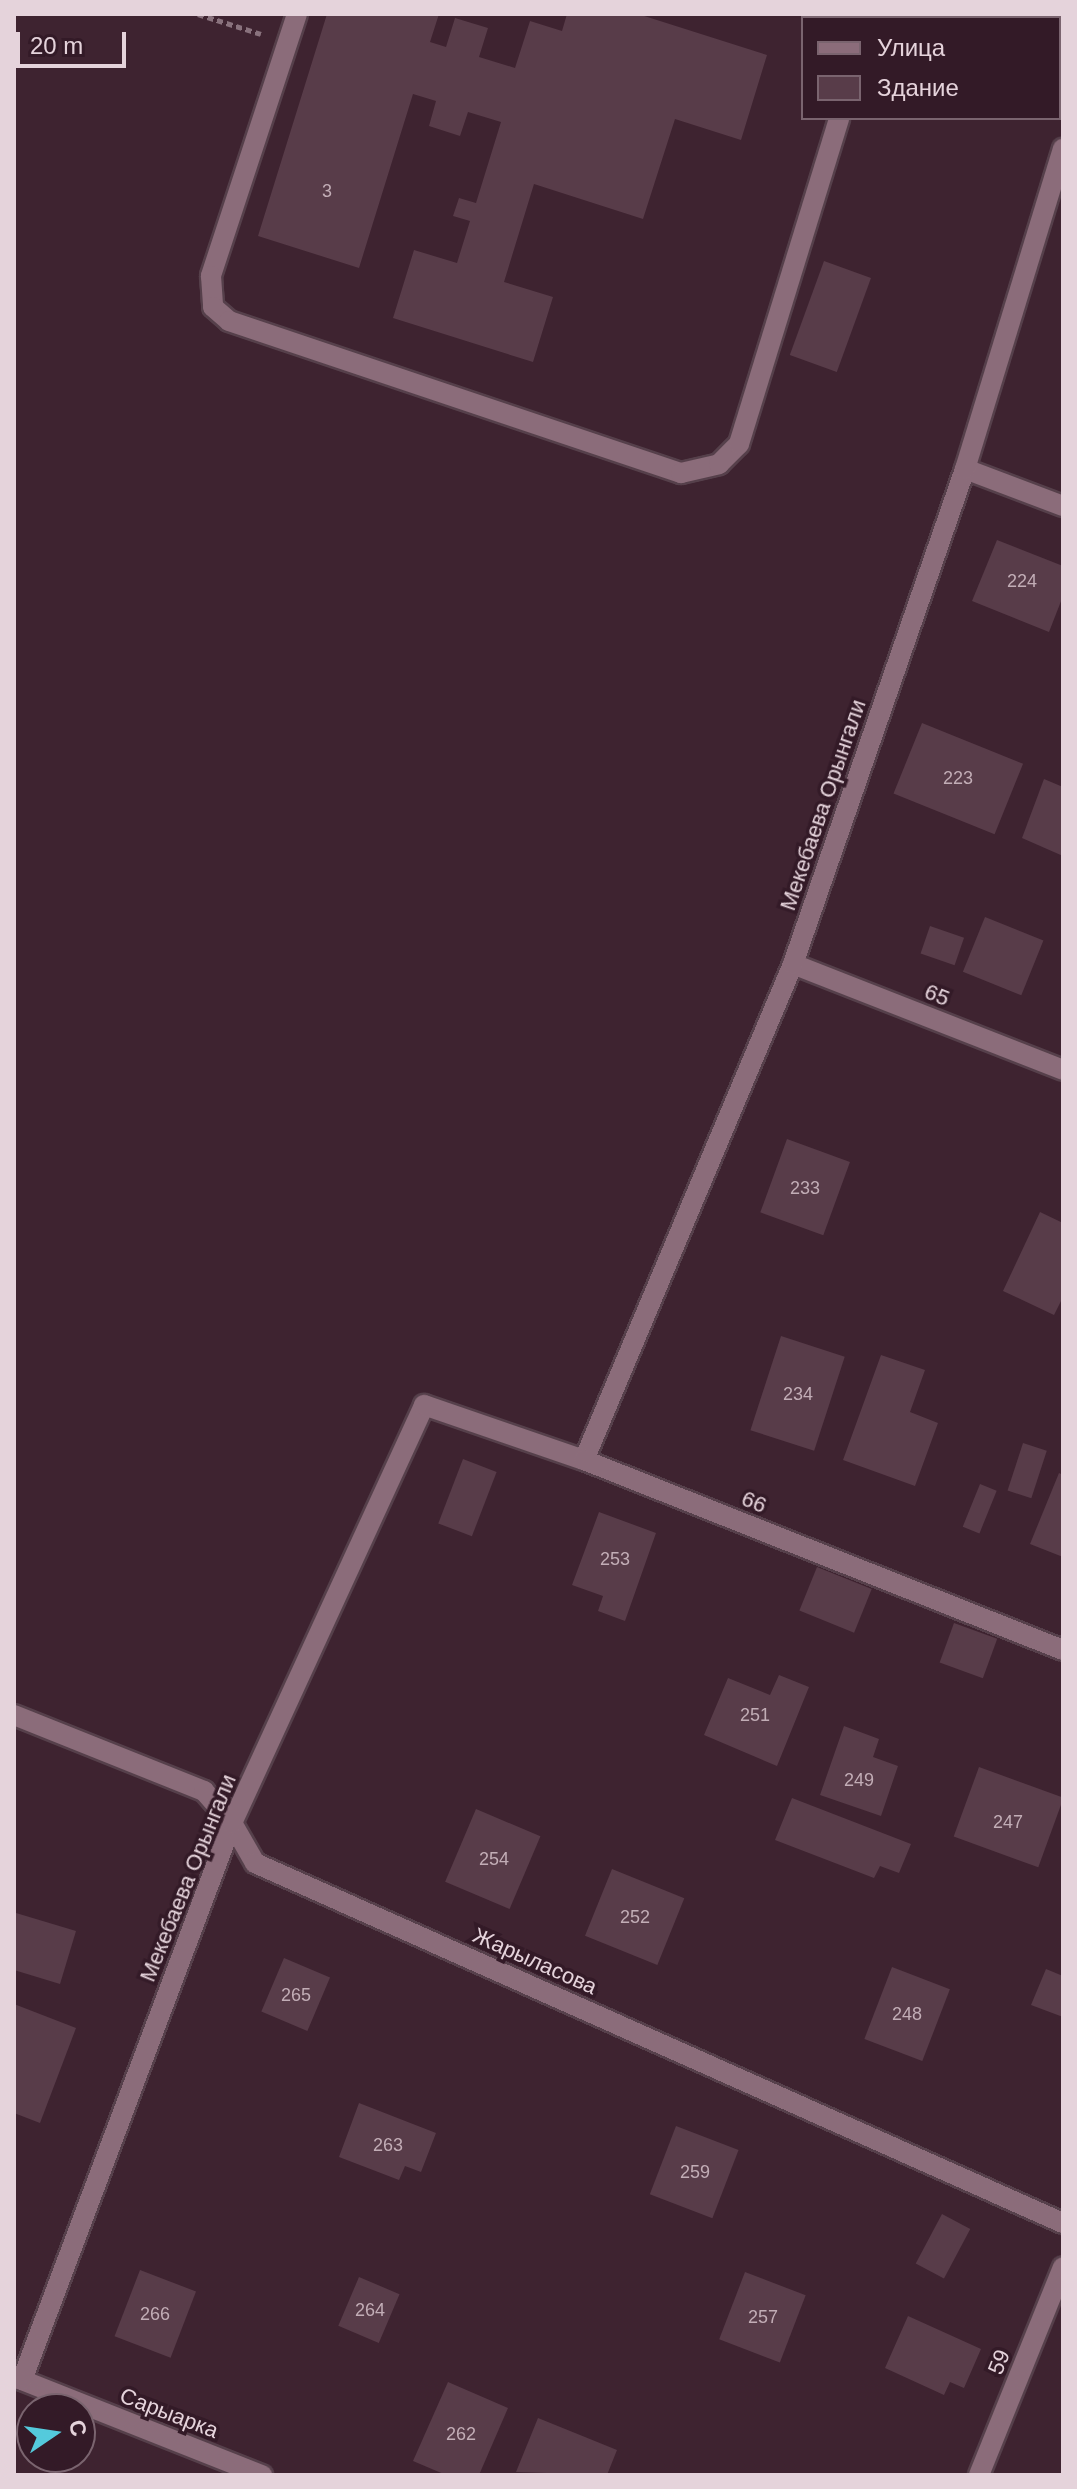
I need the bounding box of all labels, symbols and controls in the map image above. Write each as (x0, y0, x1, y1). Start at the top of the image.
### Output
scale bar (20, 16, 130, 66)
legend (801, 16, 1061, 120)
text: 20 m (30, 32, 83, 59)
text: Улица (877, 34, 945, 61)
text: Здание (877, 74, 959, 101)
house number: 3 (322, 180, 332, 202)
house number: 224 (1007, 570, 1037, 592)
street label: Мекебаева Орынгали (775, 696, 871, 914)
house number: 223 (943, 767, 973, 789)
street label: 65 (921, 978, 953, 1012)
house number: 233 (790, 1177, 820, 1199)
house number: 234 (783, 1383, 813, 1405)
street label: 66 (738, 1485, 770, 1519)
house number: 253 (600, 1548, 630, 1570)
house number: 251 (740, 1704, 770, 1726)
house number: 249 (844, 1769, 874, 1791)
street label: Мекебаева Орынгали (134, 1770, 242, 1986)
house number: 247 (993, 1811, 1023, 1833)
house number: 254 (479, 1848, 509, 1870)
house number: 252 (620, 1906, 650, 1928)
street label: Жарыласова (469, 1922, 601, 2000)
house number: 265 (281, 1984, 311, 2006)
house number: 248 (892, 2003, 922, 2025)
house number: 263 (373, 2134, 403, 2156)
house number: 259 (680, 2161, 710, 2183)
house number: 264 (355, 2299, 385, 2321)
house number: 266 (140, 2303, 170, 2325)
house number: 257 (748, 2306, 778, 2328)
street label: 59 (982, 2346, 1016, 2378)
street label: Сарыарка (116, 2382, 222, 2444)
north arrow (16, 2393, 96, 2473)
text: С (64, 2417, 92, 2438)
house number: 262 (446, 2423, 476, 2445)

